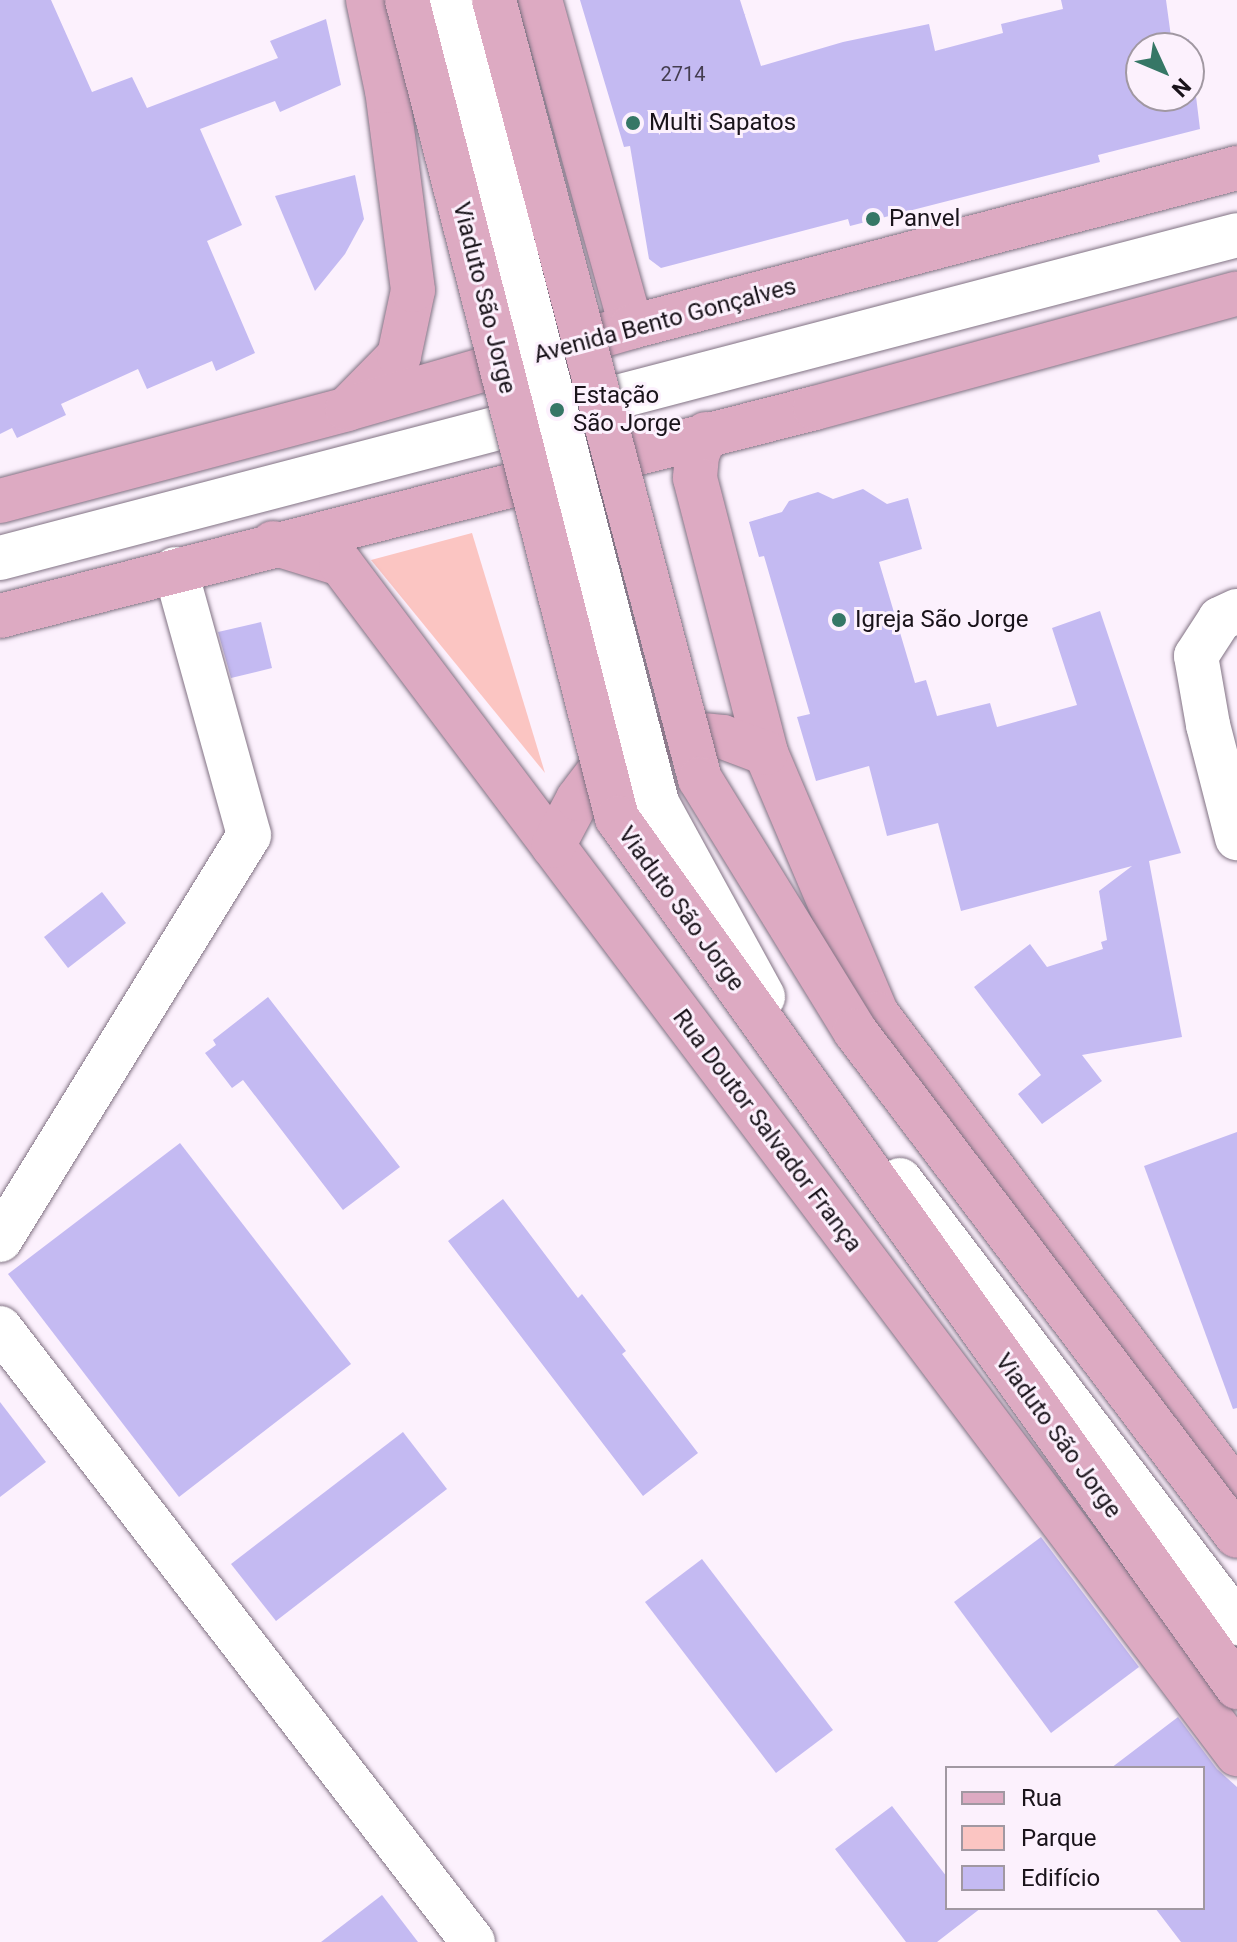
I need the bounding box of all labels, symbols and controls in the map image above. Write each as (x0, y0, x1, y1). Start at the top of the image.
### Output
north arrow (1125, 32, 1205, 112)
house number: 2714 (661, 62, 705, 86)
text: N (1167, 73, 1196, 102)
place label: Multi Sapatos (649, 109, 796, 137)
marker: Multi Sapatos (624, 114, 642, 132)
street label: Viaduto São Jorge (446, 199, 522, 397)
place label: Panvel (889, 205, 960, 233)
marker: Panvel (864, 210, 882, 228)
street label: Avenida Bento Gonçalves (531, 272, 799, 370)
place label: Estação São Jorge (573, 382, 681, 438)
marker: Estação São Jorge (548, 401, 566, 419)
place label: Igreja São Jorge (855, 606, 1028, 634)
marker: Igreja São Jorge (830, 611, 848, 629)
street label: Viaduto São Jorge (612, 821, 750, 997)
street label: Rua Doutor Salvador França (666, 1004, 868, 1258)
street label: Viaduto São Jorge (989, 1348, 1127, 1524)
legend (945, 1766, 1205, 1910)
text: Rua (1021, 1784, 1062, 1812)
text: Parque (1021, 1824, 1097, 1852)
text: Edifício (1021, 1864, 1100, 1892)

